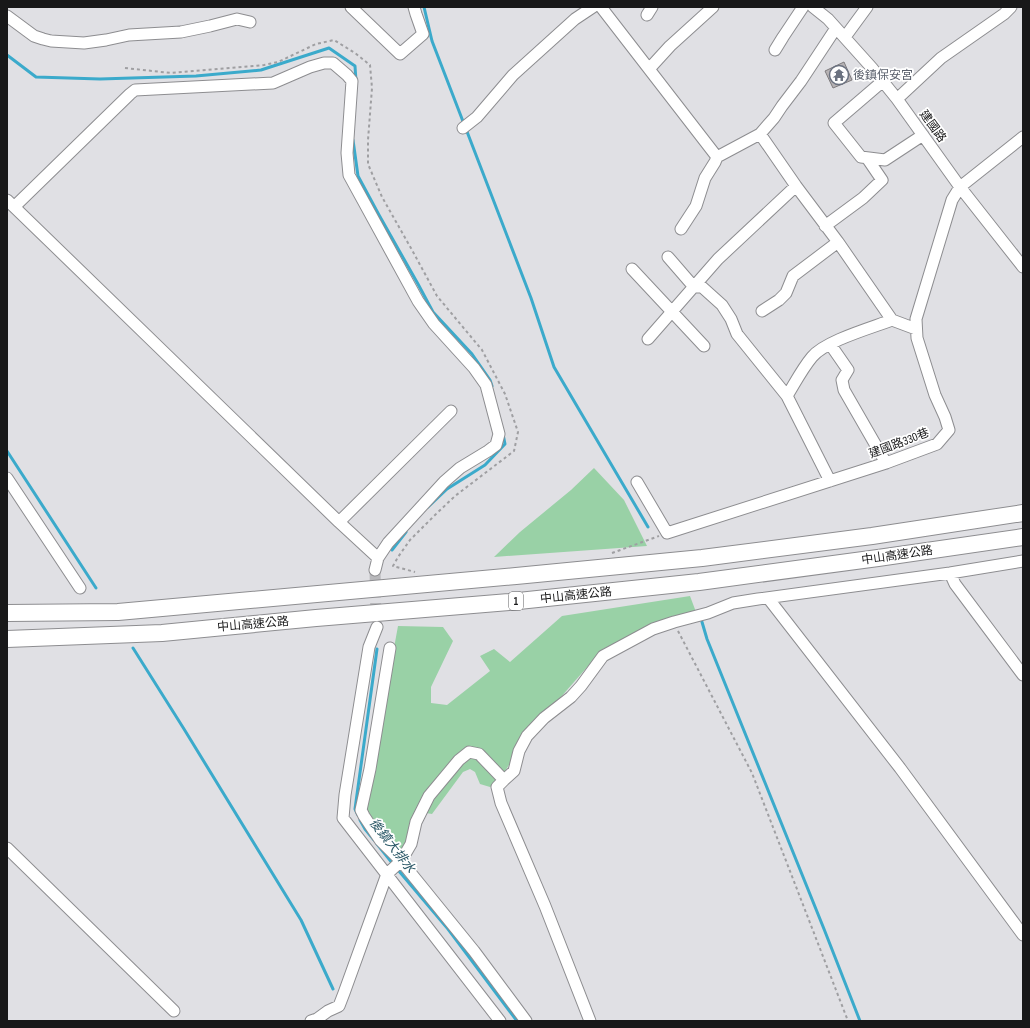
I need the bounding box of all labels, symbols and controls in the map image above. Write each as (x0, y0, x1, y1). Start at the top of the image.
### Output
temple icon: 後鎮保安宮 (828, 64, 850, 86)
place label: 後鎮保安宮 (853, 68, 913, 83)
street label: 建國路 (916, 107, 949, 145)
street label: 建國路330巷 (867, 425, 931, 462)
street label: 中山高速公路 (860, 543, 934, 568)
street label: 中山高速公路 (539, 584, 613, 607)
road number: 1 (509, 592, 523, 610)
street label: 中山高速公路 (217, 614, 290, 635)
water label: 後鎮大排水 (366, 815, 419, 877)

